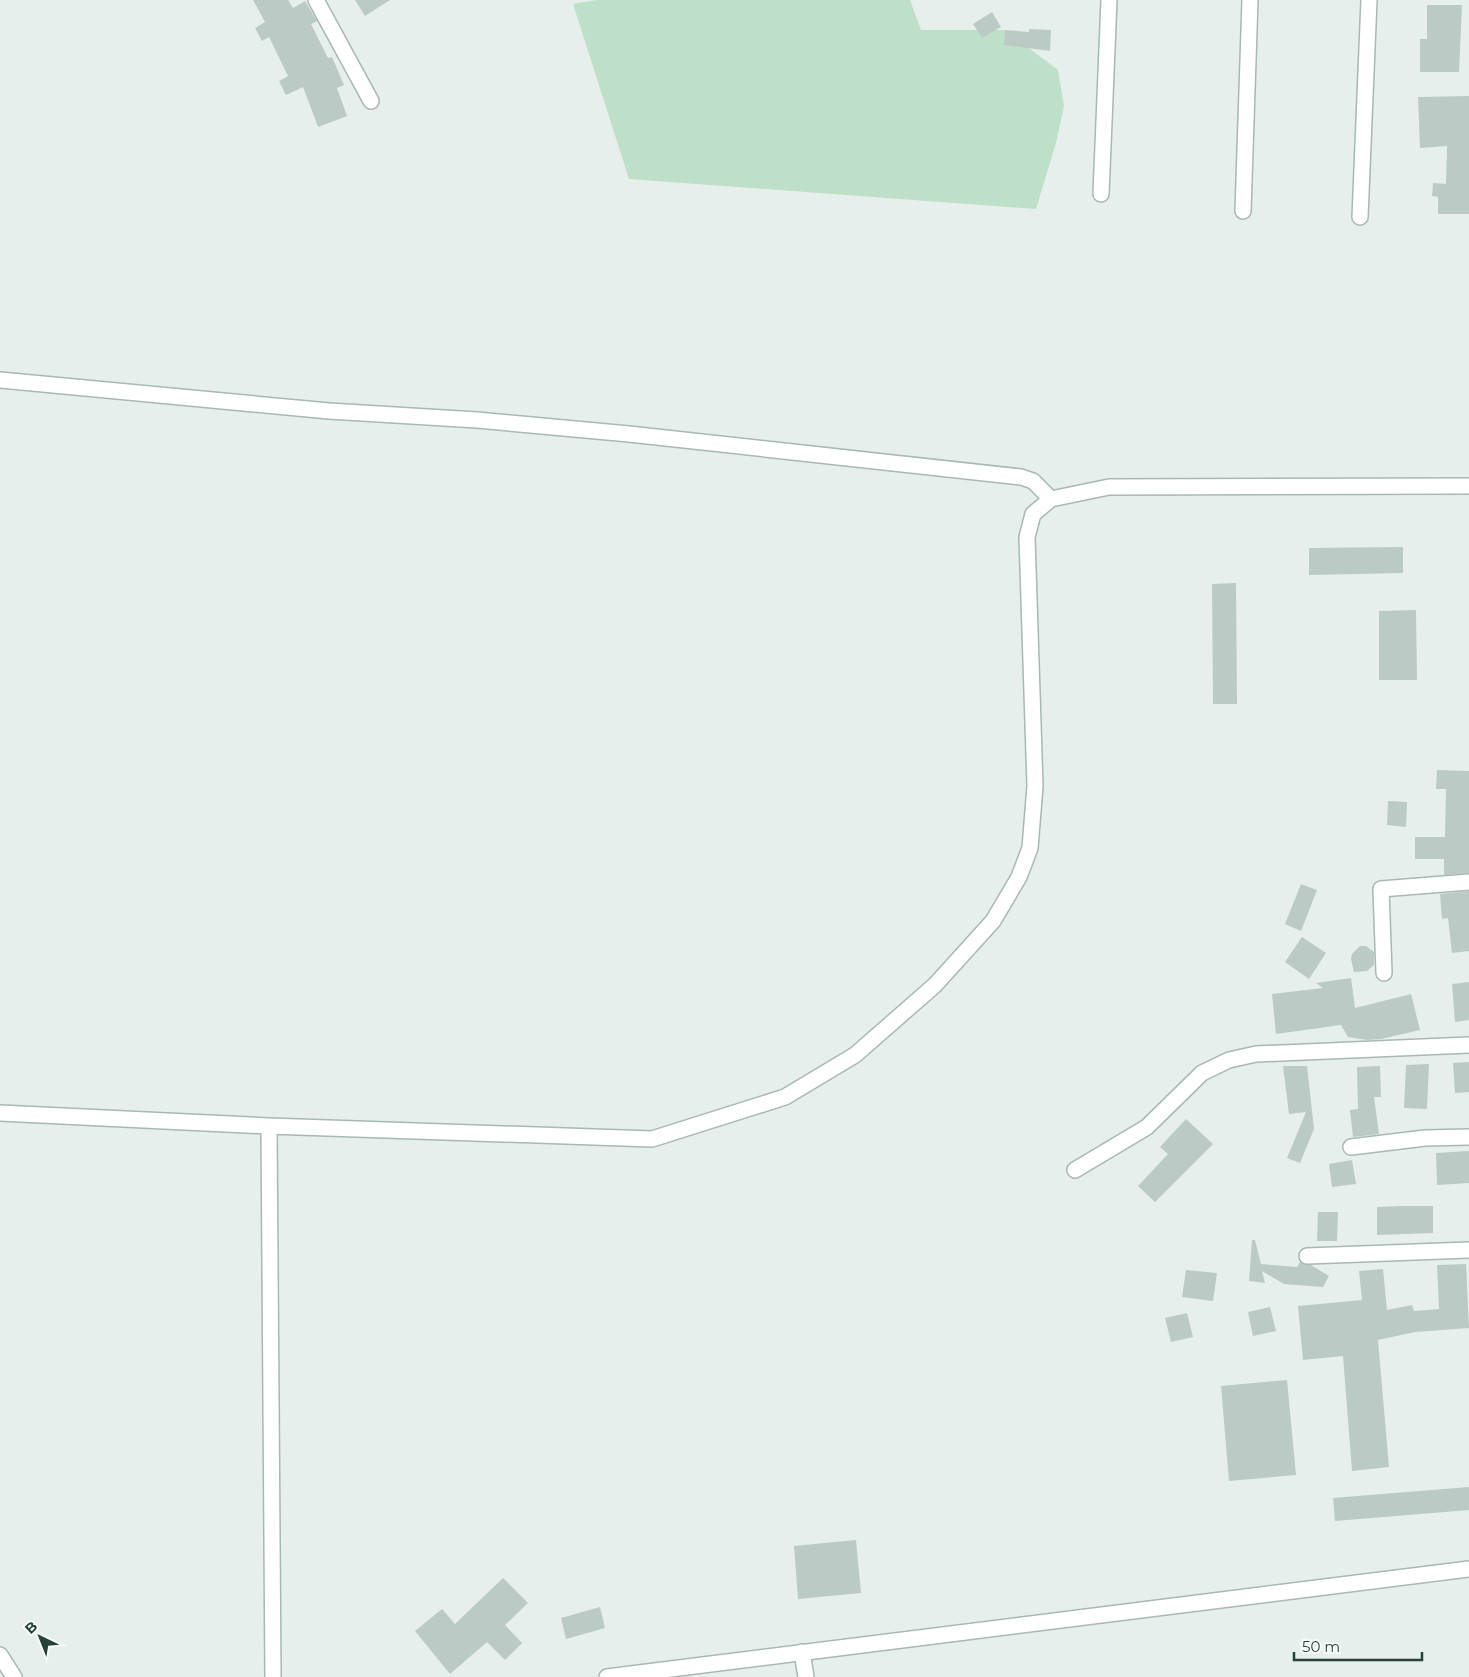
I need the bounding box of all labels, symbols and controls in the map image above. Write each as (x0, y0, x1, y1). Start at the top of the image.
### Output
north arrow (15, 1612, 65, 1662)
text: B (21, 1617, 41, 1638)
scale bar (1294, 1630, 1422, 1662)
text: 50 m (1302, 1637, 1340, 1656)

